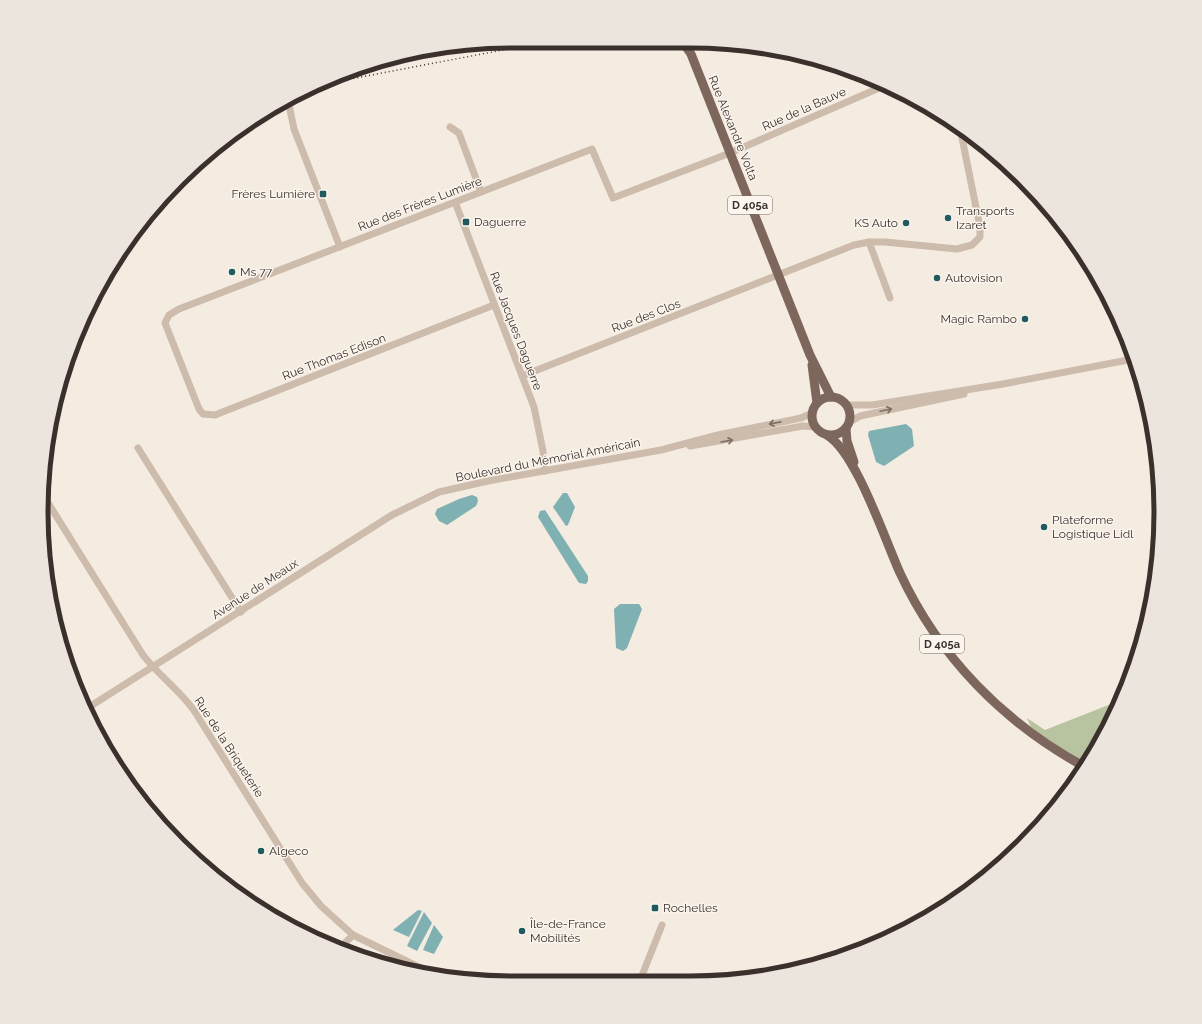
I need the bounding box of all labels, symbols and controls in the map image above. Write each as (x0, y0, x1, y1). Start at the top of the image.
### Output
street label: Rue Alexandre Volta (706, 74, 760, 182)
street label: Rue de la Bauve (760, 84, 848, 134)
street label: Rue des Frères Lumière (356, 174, 484, 234)
place label: Frères Lumière (232, 187, 315, 201)
marker: Frères Lumière (318, 189, 328, 199)
road number: D 405a (728, 196, 772, 214)
place label: Transports Izaret (956, 204, 1015, 232)
marker: Transports Izaret (943, 213, 953, 223)
place label: Daguerre (474, 215, 526, 229)
place label: KS Auto (854, 216, 898, 230)
marker: Daguerre (461, 217, 471, 227)
marker: KS Auto (901, 218, 911, 228)
place label: Ms 77 (240, 265, 273, 279)
marker: Ms 77 (227, 267, 237, 277)
street label: Rue Jacques Daguerre (487, 270, 545, 392)
place label: Autovision (945, 271, 1003, 285)
marker: Autovision (932, 273, 942, 283)
street label: Rue des Clos (610, 296, 683, 336)
place label: Magic Rambo (940, 312, 1017, 326)
marker: Magic Rambo (1020, 314, 1030, 324)
street label: Rue Thomas Edison (280, 331, 388, 383)
one-way arrow (880, 406, 893, 414)
one-way arrow (769, 419, 782, 427)
street label: Boulevard du Mémorial Américain (455, 435, 641, 485)
one-way arrow (720, 436, 733, 444)
place label: Plateforme Logistique Lidl (1052, 513, 1134, 541)
marker: Plateforme Logistique Lidl (1039, 522, 1049, 532)
street label: Avenue de Meaux (209, 556, 301, 622)
road number: D 405a (920, 635, 964, 653)
street label: Rue de la Briqueterie (191, 694, 267, 800)
place label: Algeco (269, 844, 309, 858)
marker: Algeco (256, 846, 266, 856)
place label: Rochelles (663, 901, 718, 915)
marker: Rochelles (650, 903, 660, 913)
place label: Île-de-France Mobilités (530, 917, 606, 945)
marker: Île-de-France Mobilités (517, 926, 527, 936)

